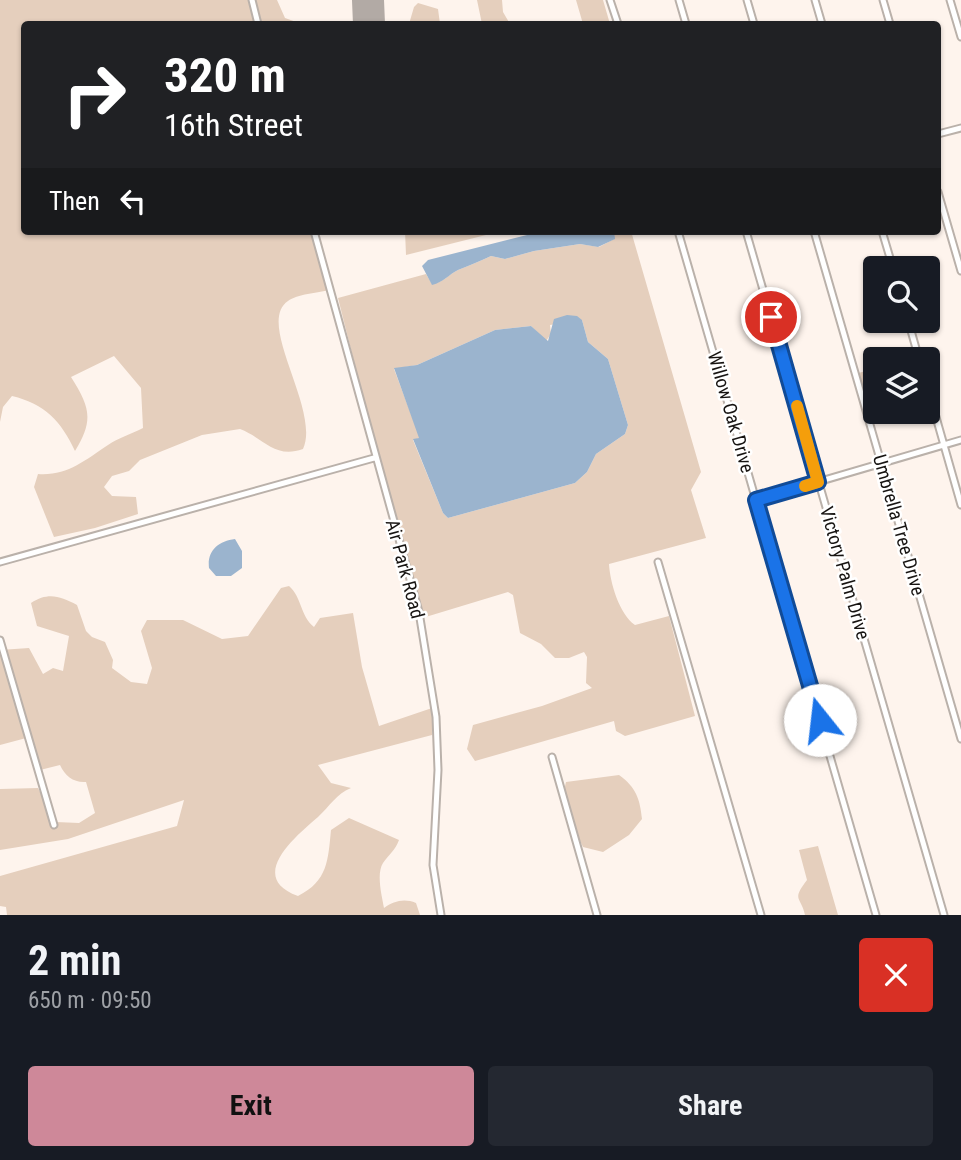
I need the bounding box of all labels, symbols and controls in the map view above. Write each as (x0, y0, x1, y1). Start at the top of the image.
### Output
text: 320 m (164, 47, 286, 104)
icon: right (49, 49, 140, 140)
text: 16th Street (164, 106, 303, 144)
icon: left (114, 182, 152, 220)
text: Then (49, 186, 100, 216)
map controls (863, 256, 940, 424)
button: search (863, 256, 940, 333)
pin (741, 287, 801, 347)
icon: arrive (752, 298, 790, 336)
button: layers (863, 347, 940, 424)
street label: Willow Oak Drive (703, 349, 759, 475)
street label: Umbrella Tree Drive (868, 452, 930, 598)
street label: Victory Palm Drive (815, 504, 875, 642)
street label: Air Park Road (381, 517, 429, 621)
position arrow (783, 683, 857, 757)
text: 2 min (28, 936, 121, 985)
button: close (859, 938, 933, 1012)
text: 650 m · 09:50 (28, 987, 152, 1014)
button: Exit (28, 1066, 474, 1146)
button: Share (488, 1066, 933, 1146)

